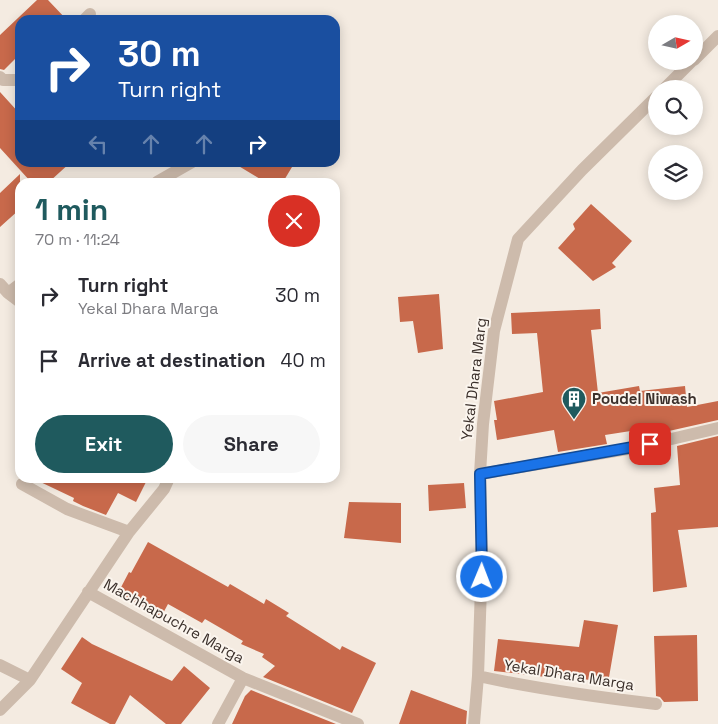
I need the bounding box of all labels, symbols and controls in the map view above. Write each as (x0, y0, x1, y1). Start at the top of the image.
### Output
north arrow (648, 15, 702, 70)
map controls (648, 15, 703, 200)
text: 30 m (118, 32, 201, 76)
icon: right (35, 35, 100, 100)
text: Turn right (118, 75, 221, 103)
button: search (648, 80, 703, 135)
icon: left (84, 130, 112, 158)
icon: ahead (137, 130, 165, 158)
icon: ahead (190, 130, 218, 158)
icon: right (243, 130, 271, 158)
button: layers (648, 145, 703, 200)
text: 1 min (35, 190, 108, 229)
button: close (268, 195, 320, 247)
text: 70 m · 11:24 (35, 229, 120, 250)
text: Turn right (78, 273, 168, 298)
icon: right (35, 282, 63, 310)
text: 30 m (275, 283, 320, 308)
text: Yekal Dhara Marga (78, 298, 218, 319)
street label: Yekal Dhara Marg (457, 317, 490, 441)
icon: arrive (35, 347, 63, 375)
text: Arrive at destination (78, 348, 266, 373)
text: 40 m (281, 348, 326, 373)
building icon: Poudel Niwash (561, 386, 587, 420)
place label: Poudel Niwash (592, 389, 697, 408)
button: Exit (35, 415, 173, 473)
button: Share (183, 415, 320, 473)
pin (629, 423, 671, 465)
icon: arrive (636, 430, 664, 458)
position arrow (455, 550, 507, 602)
street label: Machhapuchre Marga (101, 574, 248, 667)
street label: Yekal Dhara Marga (503, 655, 636, 694)

